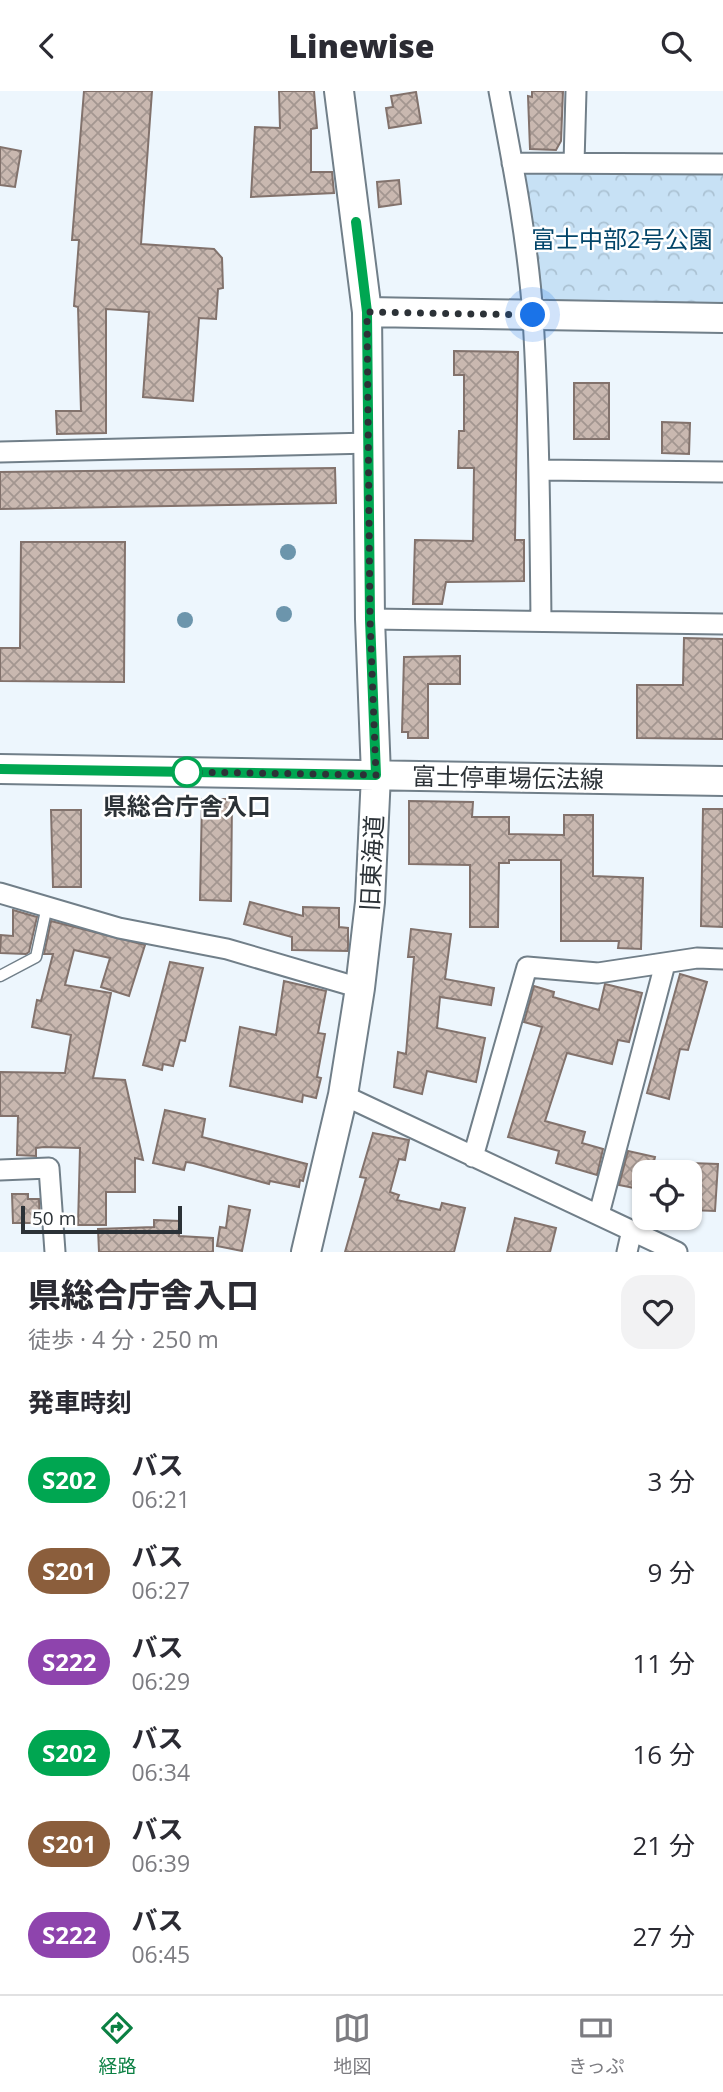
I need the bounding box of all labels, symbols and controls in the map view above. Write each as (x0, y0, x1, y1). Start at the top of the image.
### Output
text: Linewise (288, 24, 435, 67)
icon: back (28, 27, 66, 65)
icon: search (657, 27, 695, 65)
park label: 富士中部2号公園 (531, 222, 713, 255)
your location (515, 297, 550, 332)
marker: 県総合庁舎入口 (172, 757, 202, 787)
street label: 富士停車場伝法線 (412, 759, 604, 795)
place label: 県総合庁舎入口 (103, 789, 271, 822)
street label: 旧東海道 (352, 814, 390, 912)
map controls (632, 1160, 702, 1230)
button: locate (632, 1160, 702, 1230)
scale bar (21, 1203, 182, 1235)
text: 50 m (32, 1205, 76, 1231)
text: 県総合庁舎入口 (28, 1272, 259, 1317)
button: heart (621, 1275, 695, 1349)
text: 徒歩 · 4 分 · 250 m (28, 1323, 219, 1355)
text: 発車時刻 (28, 1384, 132, 1420)
text: バス (131, 1447, 183, 1483)
text: S202 (42, 1463, 96, 1496)
text: 3 分 (647, 1463, 695, 1499)
text: 06:21 (131, 1483, 190, 1515)
text: バス (131, 1538, 183, 1574)
text: S201 (42, 1554, 96, 1587)
text: 9 分 (647, 1554, 695, 1590)
text: 06:27 (131, 1574, 190, 1606)
text: バス (131, 1629, 183, 1665)
text: S222 (42, 1645, 96, 1678)
text: 11 分 (633, 1645, 695, 1681)
text: 06:29 (131, 1665, 190, 1697)
text: バス (131, 1720, 183, 1756)
text: S202 (42, 1736, 96, 1769)
text: 16 分 (633, 1736, 695, 1772)
text: 06:34 (131, 1756, 190, 1788)
text: バス (131, 1811, 183, 1847)
text: S201 (42, 1827, 96, 1860)
text: 21 分 (633, 1827, 695, 1863)
text: 06:39 (131, 1847, 190, 1879)
text: バス (131, 1902, 183, 1938)
text: S222 (42, 1918, 96, 1951)
text: 27 分 (633, 1918, 695, 1954)
text: 06:45 (131, 1938, 190, 1970)
tab: 経路 (98, 2009, 136, 2079)
tab: 地図 (333, 2009, 371, 2079)
tab: きっぷ (568, 2009, 625, 2079)

